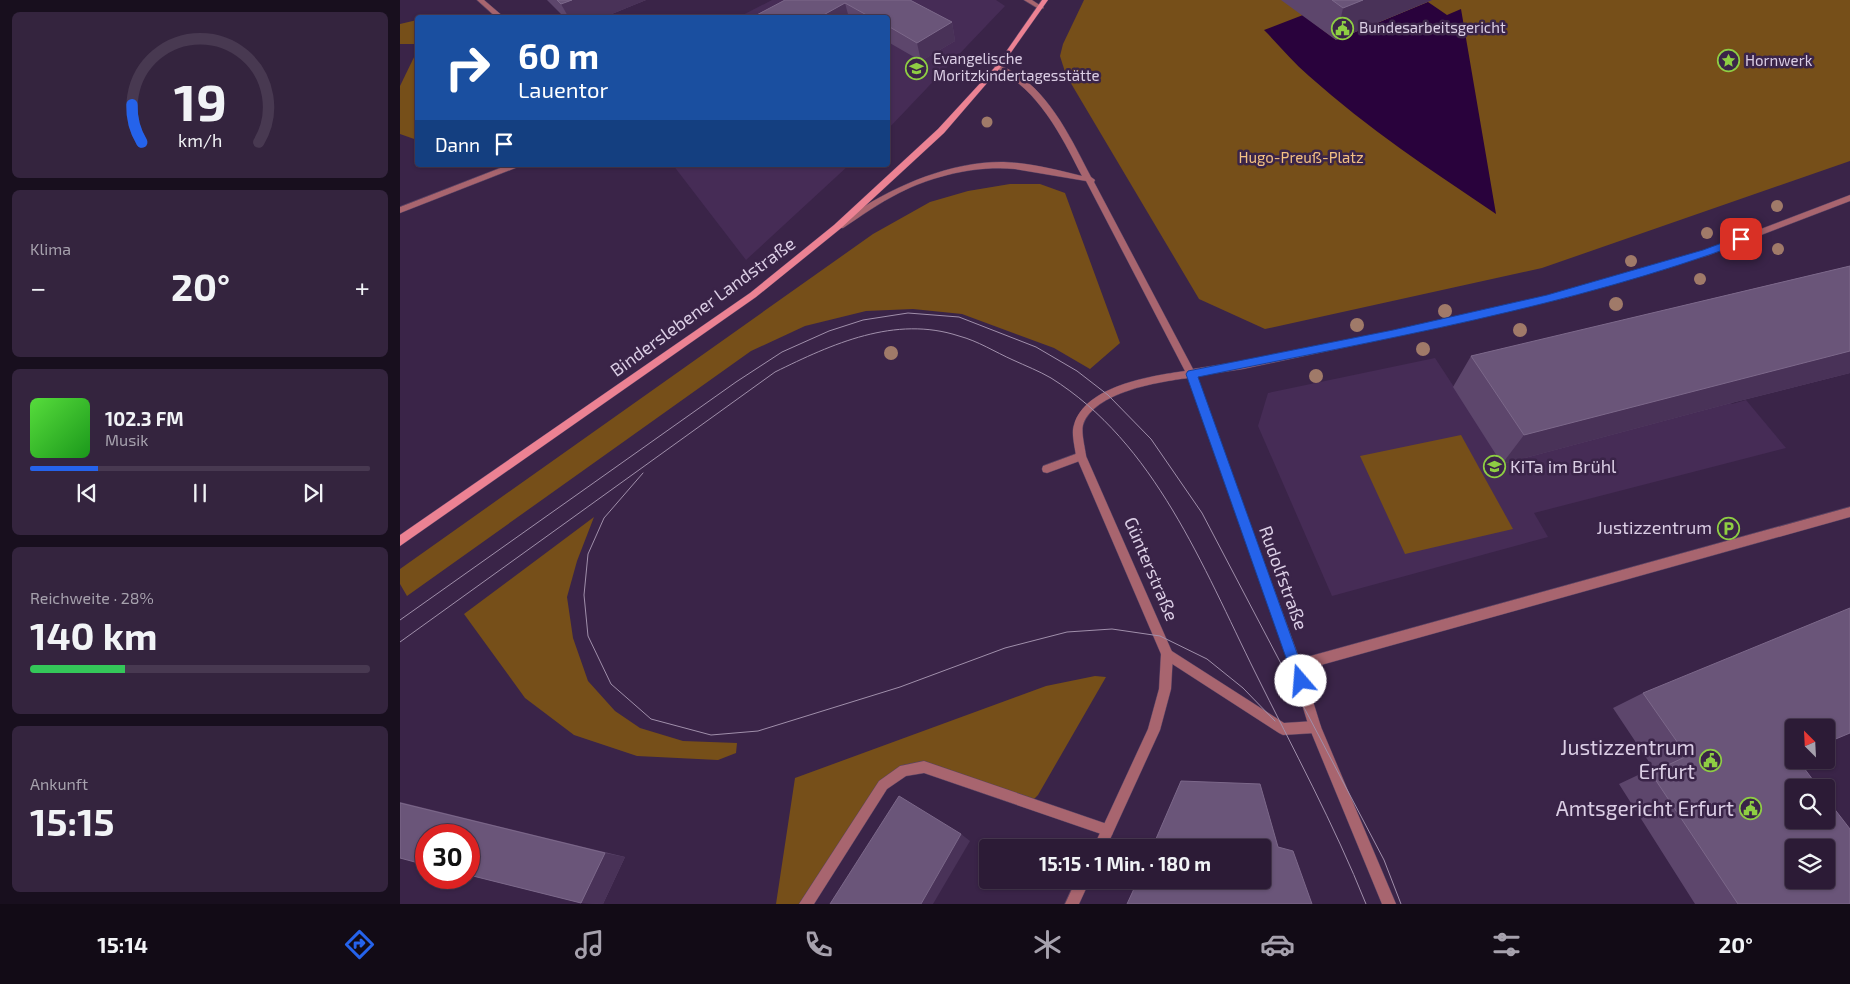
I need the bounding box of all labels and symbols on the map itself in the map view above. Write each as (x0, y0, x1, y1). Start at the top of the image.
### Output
public building icon: Bundesarbeitsgericht (1331, 16, 1355, 40)
place label: Bundesarbeitsgericht (1359, 18, 1506, 36)
place label: Evangelische Moritzkindertagesstätte (933, 49, 1100, 84)
place icon: Hornwerk (1717, 49, 1741, 73)
place label: Hornwerk (1745, 51, 1813, 69)
school or university icon: Evangelische Moritzkindertagesstätte (905, 56, 929, 80)
park label: Hugo-Preuß-Platz (1238, 148, 1364, 166)
pin (1720, 218, 1762, 260)
street label: Binderslebener Landstraße (606, 232, 799, 381)
school or university icon: KiTa im Brühl (1482, 455, 1506, 479)
place label: KiTa im Brühl (1510, 455, 1617, 477)
street label: Günterstraße (1120, 513, 1184, 624)
place label: Justizzentrum (1597, 516, 1712, 538)
parking icon: Justizzentrum (1716, 516, 1740, 540)
street label: Rudolfstraße (1255, 523, 1313, 633)
position arrow (1274, 654, 1326, 706)
north arrow (1785, 719, 1835, 769)
place label: Justizzentrum Erfurt (1560, 734, 1695, 783)
public building icon: Justizzentrum Erfurt (1699, 748, 1723, 772)
place label: Amtsgericht Erfurt (1556, 795, 1734, 820)
public building icon: Amtsgericht Erfurt (1738, 797, 1762, 821)
speed limit sign: 30 (415, 824, 480, 889)

